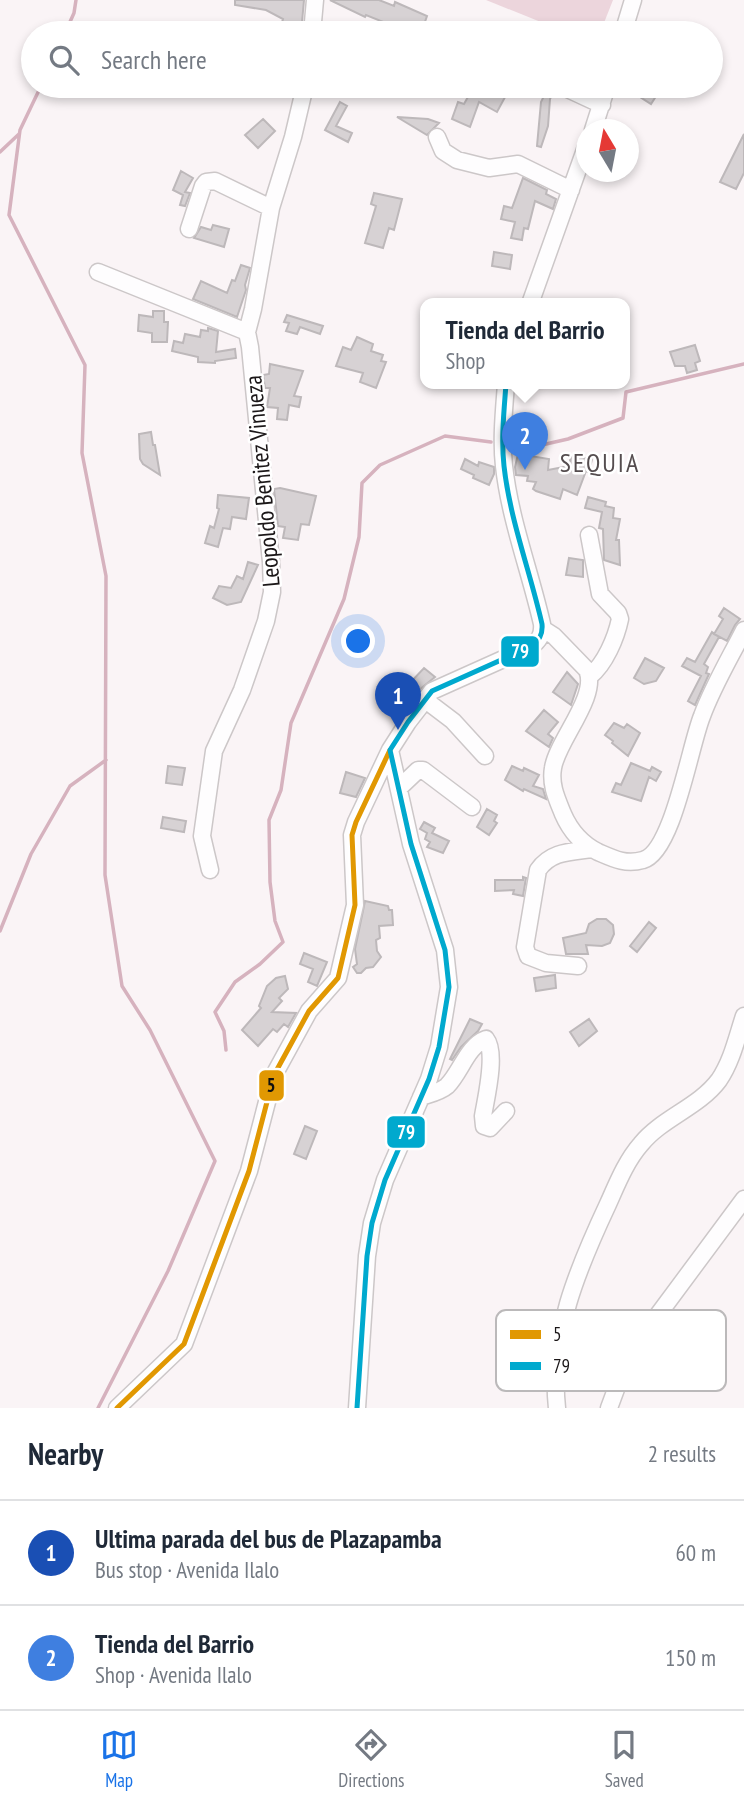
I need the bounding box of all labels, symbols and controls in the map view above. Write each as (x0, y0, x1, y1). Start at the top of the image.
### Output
search box (21, 21, 723, 98)
icon: search (45, 41, 83, 79)
text: Search here (101, 43, 207, 76)
north arrow (576, 119, 639, 182)
popup (420, 298, 630, 389)
text: Tienda del Barrio (445, 313, 605, 346)
text: Shop (445, 346, 485, 375)
street label: Leopoldo Benitez Vinueza (237, 374, 287, 588)
pin: 2 (502, 412, 548, 470)
district label: SEQUIA (560, 446, 640, 479)
your location (341, 624, 375, 658)
line badge: 79 (500, 635, 540, 668)
text: 79 (511, 639, 529, 663)
pin: 1 (375, 672, 421, 730)
line badge: 5 (258, 1069, 285, 1102)
text: 5 (266, 1073, 276, 1097)
line badge: 79 (386, 1115, 426, 1149)
text: 79 (397, 1120, 415, 1144)
legend (496, 1310, 726, 1391)
text: 5 (553, 1322, 562, 1346)
text: 79 (553, 1354, 570, 1378)
text: Nearby (28, 1434, 103, 1473)
text: 2 results (648, 1439, 716, 1468)
text: Ultima parada del bus de Plazapamba (95, 1522, 442, 1555)
text: 1 (46, 1538, 57, 1567)
text: 60 m (675, 1538, 716, 1567)
text: Bus stop · Avenida Ilalo (95, 1555, 279, 1584)
text: Tienda del Barrio (95, 1627, 254, 1660)
text: 2 (46, 1643, 57, 1672)
text: 150 m (665, 1643, 716, 1672)
text: Shop · Avenida Ilalo (95, 1660, 252, 1689)
tab: Map (100, 1726, 138, 1792)
tab: Directions (338, 1726, 404, 1792)
tab: Saved (605, 1726, 644, 1792)

